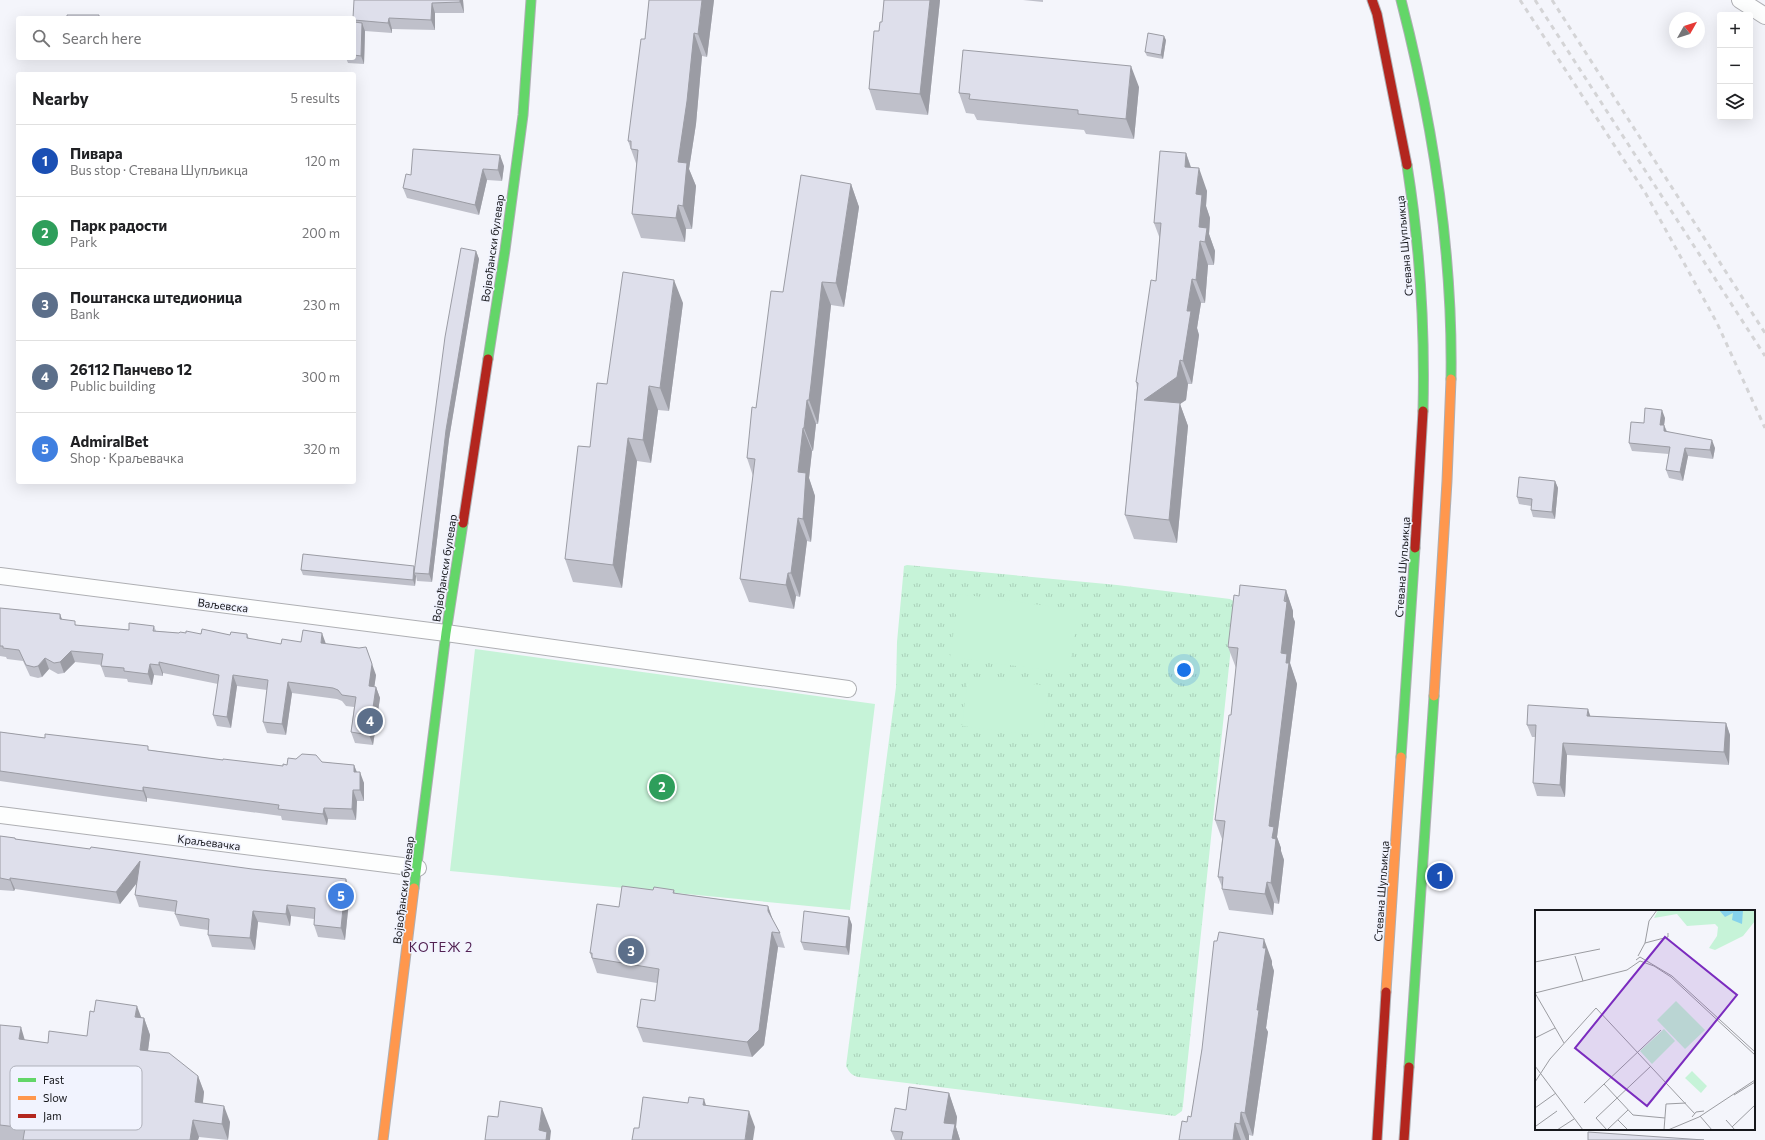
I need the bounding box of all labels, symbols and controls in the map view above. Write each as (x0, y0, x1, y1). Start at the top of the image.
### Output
north arrow (1669, 12, 1705, 48)
map controls (1717, 12, 1753, 120)
button: + (1717, 12, 1753, 48)
search box (16, 16, 356, 60)
icon: search (30, 27, 52, 49)
text: Search here (62, 29, 141, 47)
button: − (1717, 48, 1753, 84)
button: layers (1717, 84, 1753, 120)
text: Nearby (32, 88, 89, 109)
text: 5 results (290, 90, 340, 106)
text: Пивара (70, 144, 123, 162)
text: 1 (42, 153, 48, 169)
text: 120 m (305, 153, 340, 169)
text: Bus stop · Стевана Шупљикца (70, 162, 248, 178)
street label: Војвођански булевар (478, 193, 506, 303)
street label: Стевана Шупљикца (1393, 195, 1415, 297)
text: Парк радости (70, 216, 167, 234)
text: 2 (41, 225, 49, 241)
text: 200 m (302, 225, 340, 241)
text: Park (70, 234, 97, 250)
text: Поштанска штедионица (70, 288, 242, 306)
text: 3 (41, 297, 49, 313)
text: 230 m (303, 297, 340, 313)
text: Bank (70, 306, 100, 322)
text: 26112 Панчево 12 (70, 360, 192, 378)
text: 4 (41, 369, 49, 385)
text: 300 m (302, 369, 340, 385)
text: Public building (70, 378, 156, 394)
text: AdmiralBet (70, 432, 149, 450)
text: 5 (41, 441, 49, 457)
text: 320 m (303, 441, 340, 457)
text: Shop · Краљевачка (70, 450, 184, 466)
street label: Војвођански булевар (429, 513, 459, 623)
street label: Стевана Шупљикца (1392, 516, 1412, 618)
street label: Ваљевска (197, 595, 249, 615)
your location (1174, 660, 1194, 680)
pin: 4 (357, 706, 383, 736)
pin: 2 (649, 772, 675, 802)
street label: Краљевачка (177, 832, 241, 852)
street label: Војвођански булевар (390, 835, 416, 945)
street label: Стевана Шупљикца (1371, 840, 1391, 942)
pin: 1 (1427, 861, 1453, 891)
pin: 5 (328, 881, 354, 911)
inset map (1535, 910, 1755, 1130)
pin: 3 (618, 936, 644, 966)
district label: КОТЕЖ 2 (409, 939, 473, 955)
legend (10, 1066, 142, 1130)
text: Fast (43, 1073, 65, 1086)
text: Slow (43, 1091, 68, 1104)
text: Jam (43, 1109, 62, 1123)

